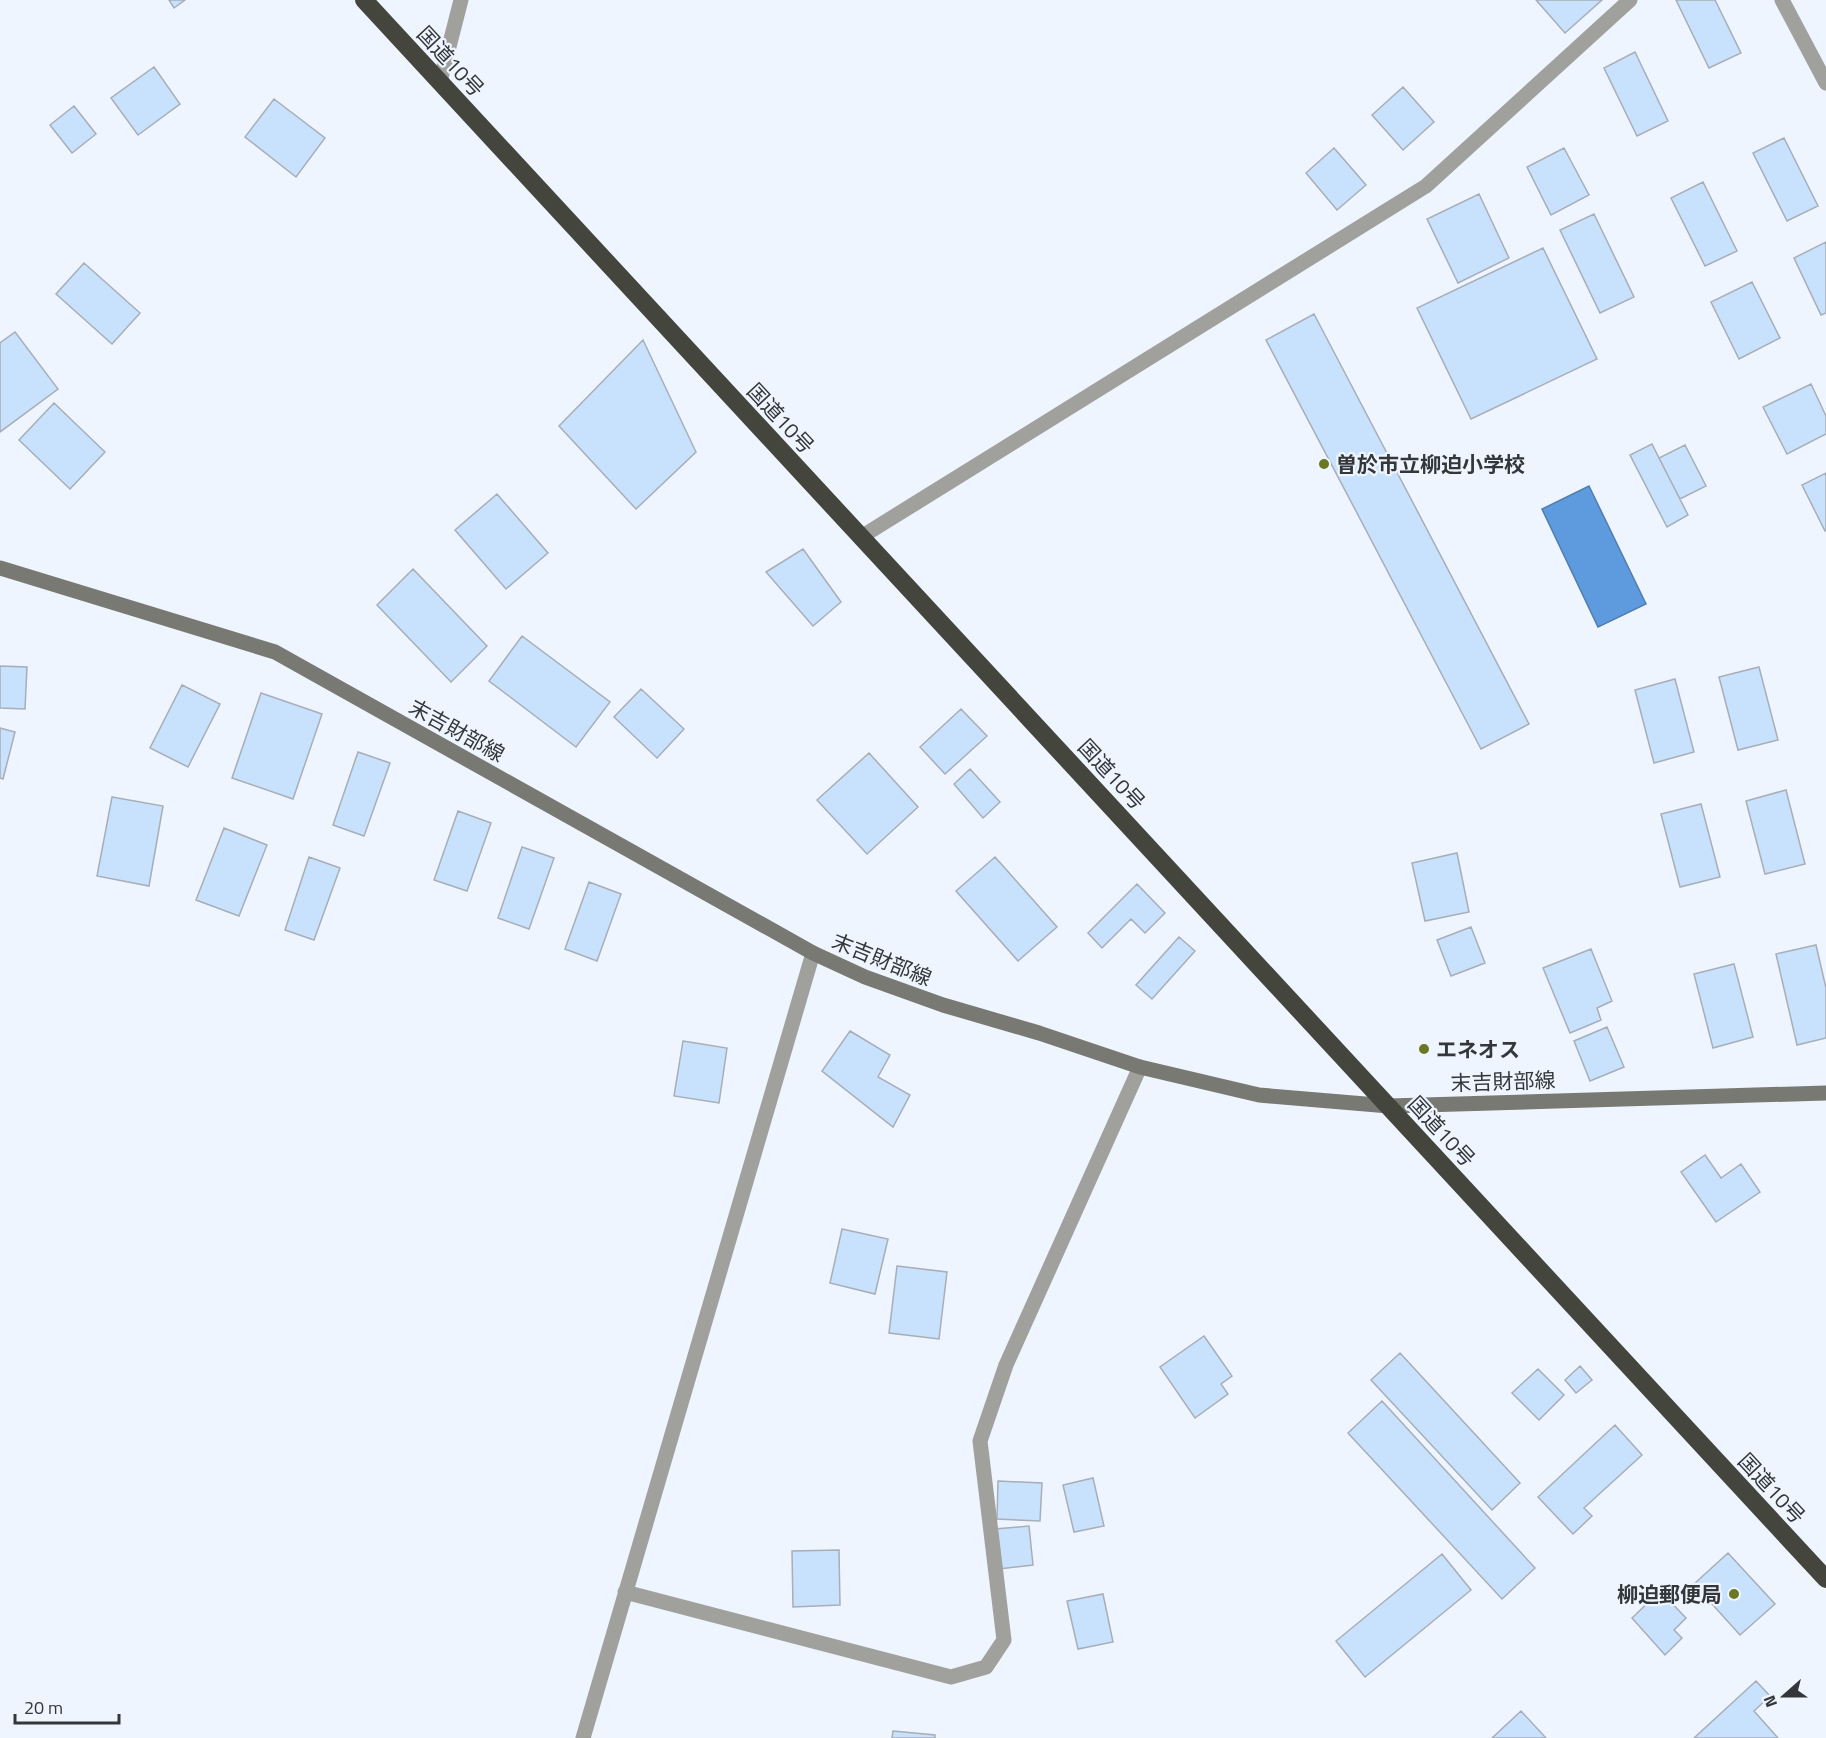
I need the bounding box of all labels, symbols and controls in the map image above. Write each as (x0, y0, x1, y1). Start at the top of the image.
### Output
street label: 国道10号 (410, 18, 492, 104)
street label: 国道10号 (740, 375, 822, 461)
place label: 曽於市立柳迫小学校 (1336, 448, 1525, 480)
marker: 曽於市立柳迫小学校 (1317, 457, 1331, 471)
street label: 末吉財部線 (403, 691, 511, 769)
street label: 国道10号 (1071, 731, 1153, 817)
street label: 末吉財部線 (827, 924, 937, 994)
place label: エネオス (1436, 1033, 1520, 1065)
marker: エネオス (1417, 1042, 1431, 1056)
street label: 末吉財部線 (1450, 1063, 1556, 1099)
street label: 国道10号 (1401, 1088, 1483, 1174)
street label: 国道10号 (1731, 1445, 1813, 1531)
place label: 柳迫郵便局 (1617, 1578, 1722, 1610)
marker: 柳迫郵便局 (1727, 1587, 1741, 1601)
north arrow (1754, 1666, 1814, 1726)
scale bar (15, 1687, 118, 1725)
text: N (1757, 1692, 1783, 1711)
text: 20 m (24, 1694, 63, 1721)

